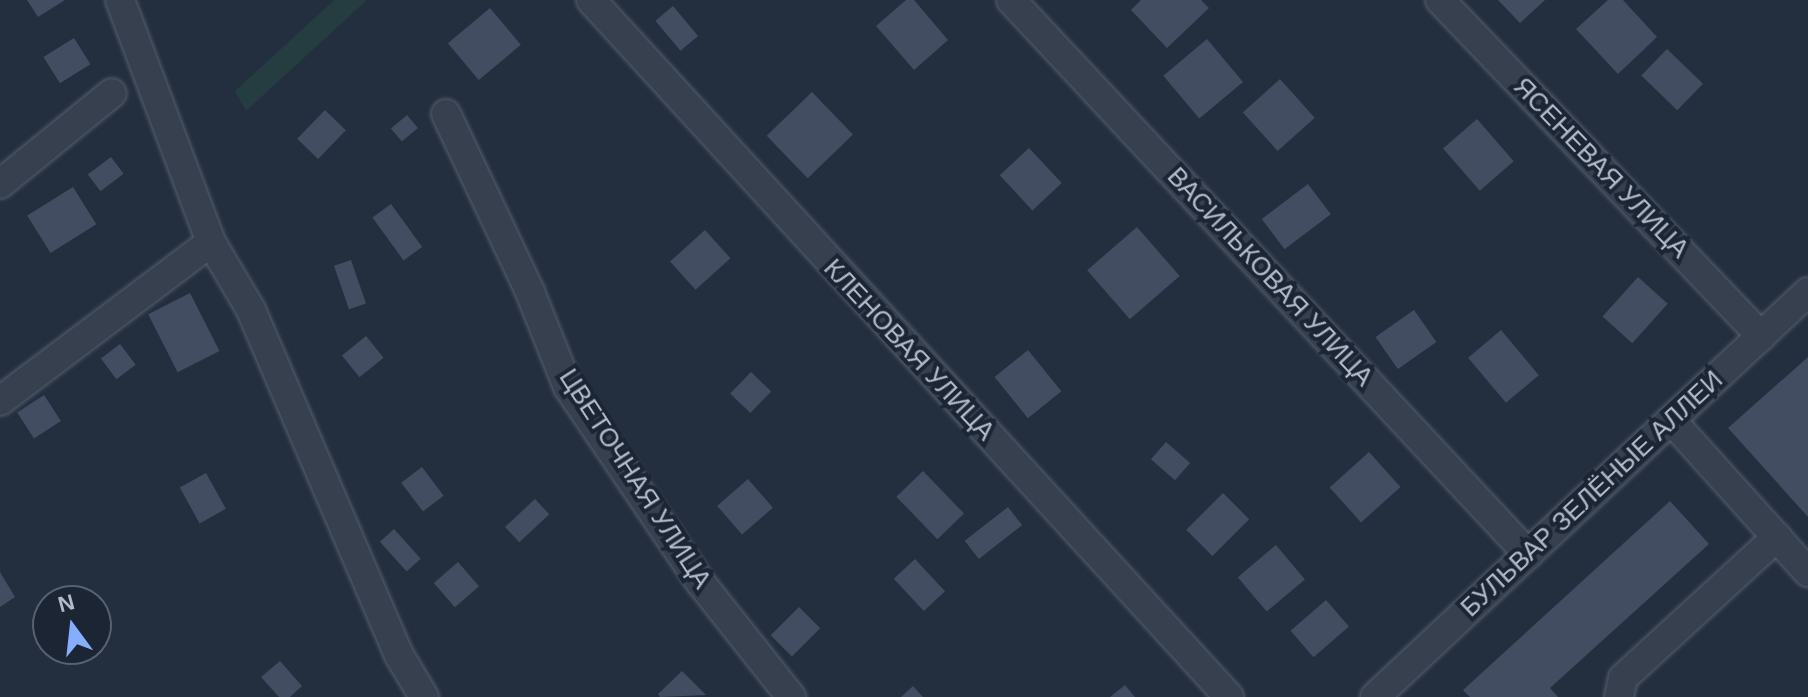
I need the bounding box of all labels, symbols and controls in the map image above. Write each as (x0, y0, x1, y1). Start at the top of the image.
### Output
street label: ЯСЕНЕВАЯ УЛИЦА (1507, 71, 1695, 265)
street label: ВАСИЛЬКОВАЯ УЛИЦА (1160, 161, 1380, 393)
street label: КЛЕНОВАЯ УЛИЦА (817, 253, 1001, 447)
street label: ЦВЕТОЧНАЯ УЛИЦА (552, 363, 718, 595)
street label: БУЛЬВАР ЗЕЛЁНЫЕ АЛЛЕИ (1455, 364, 1729, 624)
north arrow (32, 585, 112, 665)
text: N (55, 589, 77, 617)

